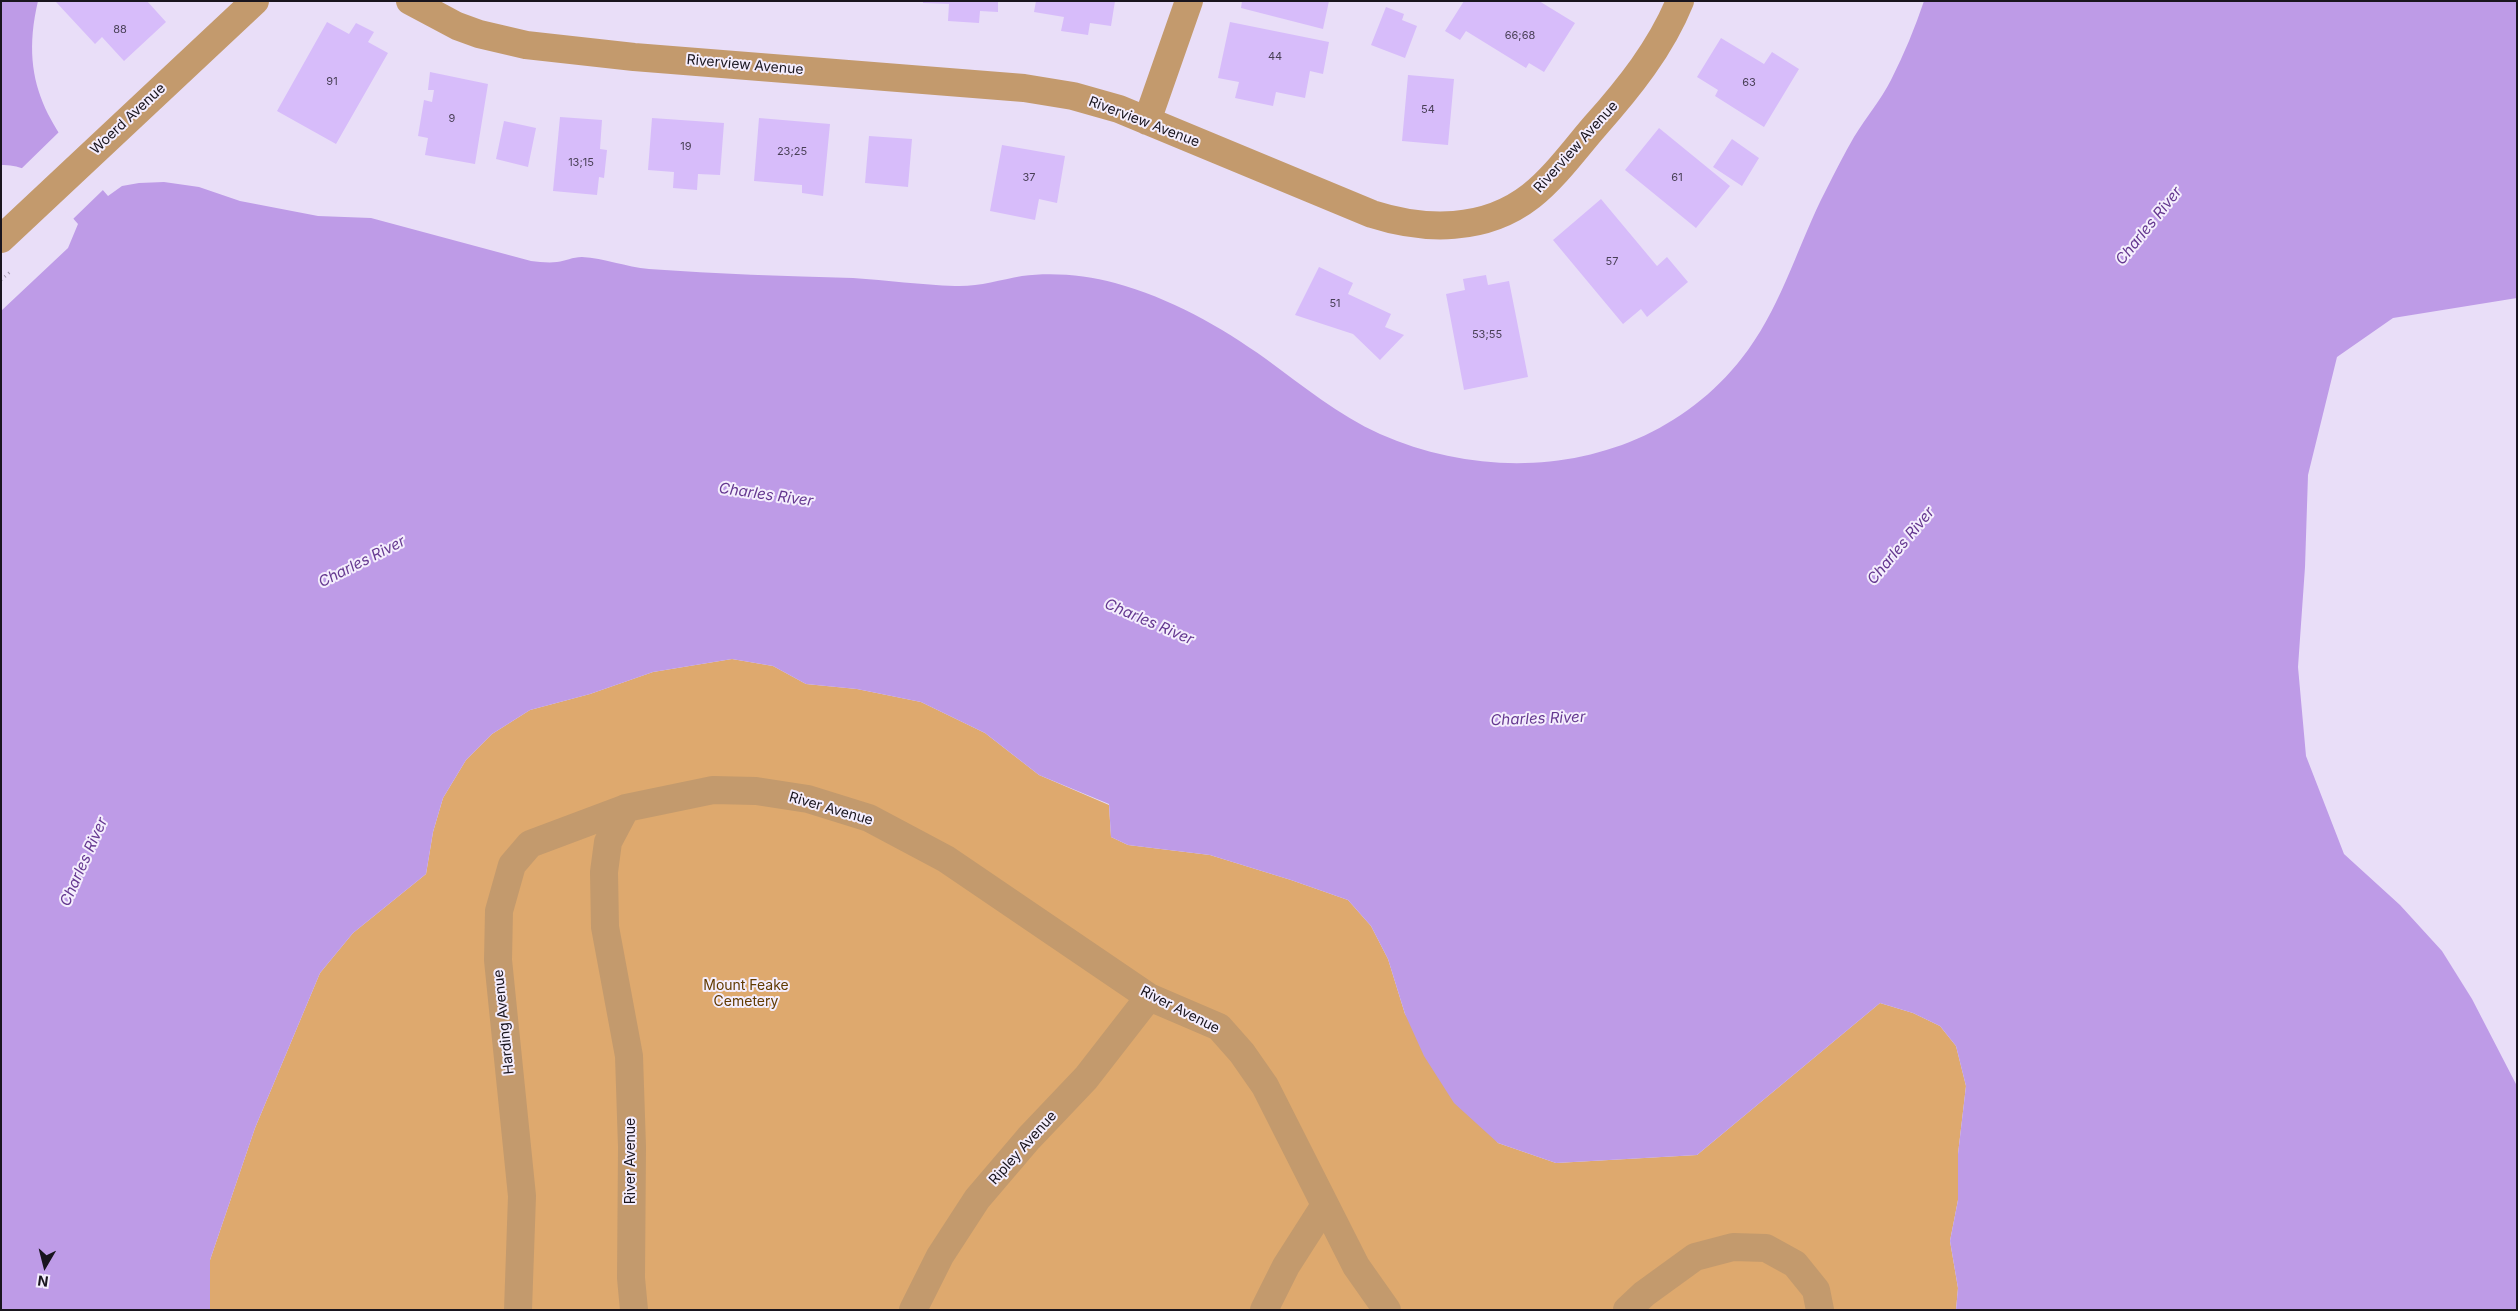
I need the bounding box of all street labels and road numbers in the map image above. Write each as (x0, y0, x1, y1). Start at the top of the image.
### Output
street label: Riverview Avenue (686, 52, 804, 78)
street label: Woerd Avenue (87, 80, 169, 158)
street label: Riverview Avenue (1086, 93, 1202, 151)
street label: Riverview Avenue (1530, 98, 1622, 196)
street label: River Avenue (787, 789, 875, 829)
street label: Harding Avenue (490, 969, 518, 1075)
street label: River Avenue (1138, 983, 1222, 1037)
street label: Ripley Avenue (986, 1108, 1060, 1188)
street label: River Avenue (623, 1118, 639, 1204)

